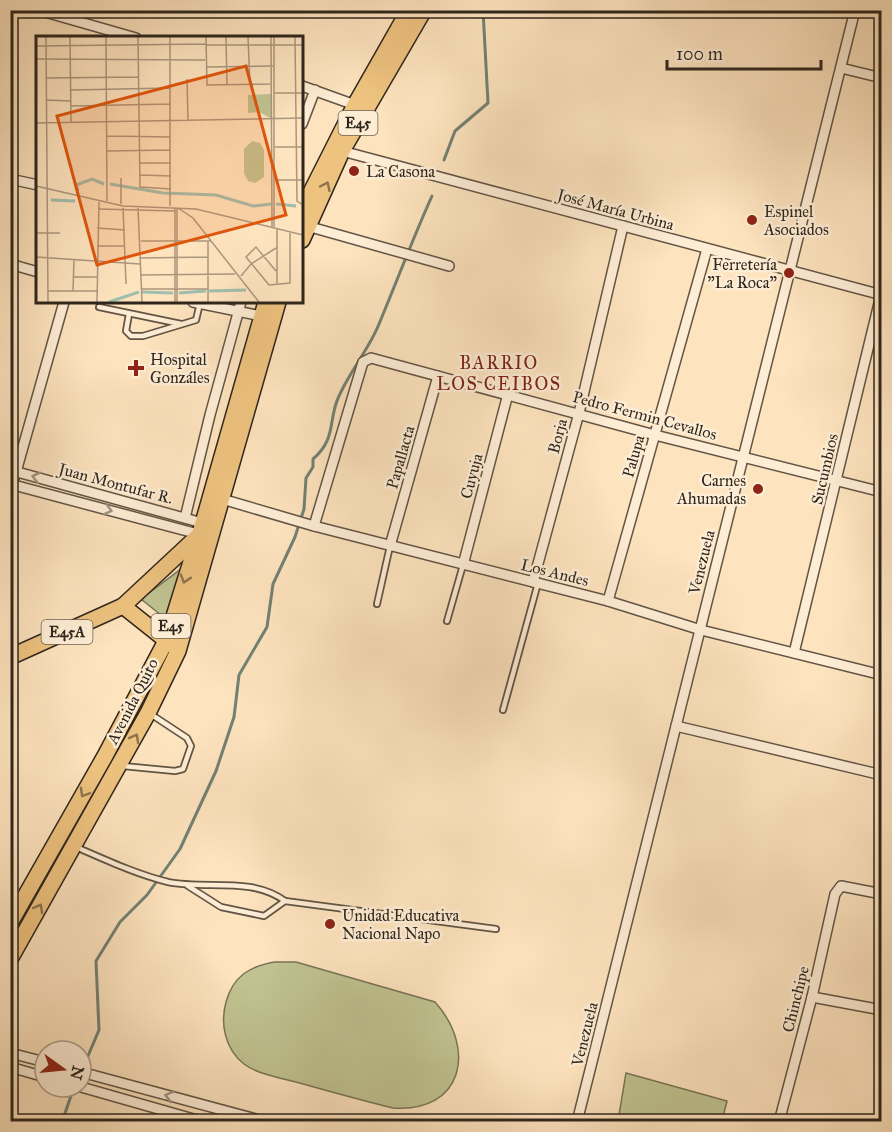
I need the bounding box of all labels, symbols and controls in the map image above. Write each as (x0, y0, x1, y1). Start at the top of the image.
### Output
scale bar (667, 33, 822, 71)
inset map (36, 36, 303, 303)
text: 100 m (676, 43, 723, 65)
road number: E45 (338, 111, 378, 135)
place label: La Casona (366, 162, 435, 181)
marker: La Casona (347, 164, 361, 178)
one-way arrow (318, 182, 330, 193)
street label: José María Urbina (553, 184, 676, 235)
place label: Espinel Asociados (763, 202, 829, 239)
marker: Espinel Asociados (745, 213, 759, 227)
place label: Ferretería "La Roca" (707, 255, 777, 292)
marker: Ferretería "La Roca" (782, 266, 796, 280)
place label: Hospital Gonzáles (150, 350, 210, 387)
district label: BARRIO LOS CEIBOS (436, 352, 562, 395)
marker: Hospital Gonzáles (127, 359, 145, 377)
street label: Pedro Fermin Cevallos (571, 387, 719, 444)
street label: Borja (544, 416, 571, 456)
street label: Papallacta (382, 423, 419, 491)
street label: Sucumbios (807, 432, 842, 507)
street label: Palupa (618, 433, 649, 479)
street label: Cuyuja (456, 451, 487, 501)
street label: Juan Montufar R. (55, 459, 175, 509)
place label: Carnes Ahumadas (676, 471, 746, 508)
one-way arrow (31, 472, 42, 484)
marker: Carnes Ahumadas (751, 482, 765, 496)
one-way arrow (102, 503, 112, 515)
street label: Venezuela (684, 528, 719, 597)
street label: Los Andes (519, 555, 591, 590)
one-way arrow (180, 573, 192, 584)
road number: E45 (152, 614, 190, 638)
road number: E45A (42, 620, 92, 644)
street label: Avenida Quito (102, 655, 162, 748)
one-way arrow (128, 734, 139, 744)
one-way arrow (80, 787, 91, 797)
one-way arrow (32, 904, 43, 914)
place label: Unidad Educativa Nacional Napo (342, 906, 460, 943)
marker: Unidad Educativa Nacional Napo (323, 917, 337, 931)
street label: Chinchipe (778, 964, 813, 1034)
street label: Venezuela (567, 1000, 602, 1069)
north arrow (33, 1039, 93, 1099)
text: N (66, 1064, 88, 1082)
one-way arrow (164, 1091, 175, 1103)

